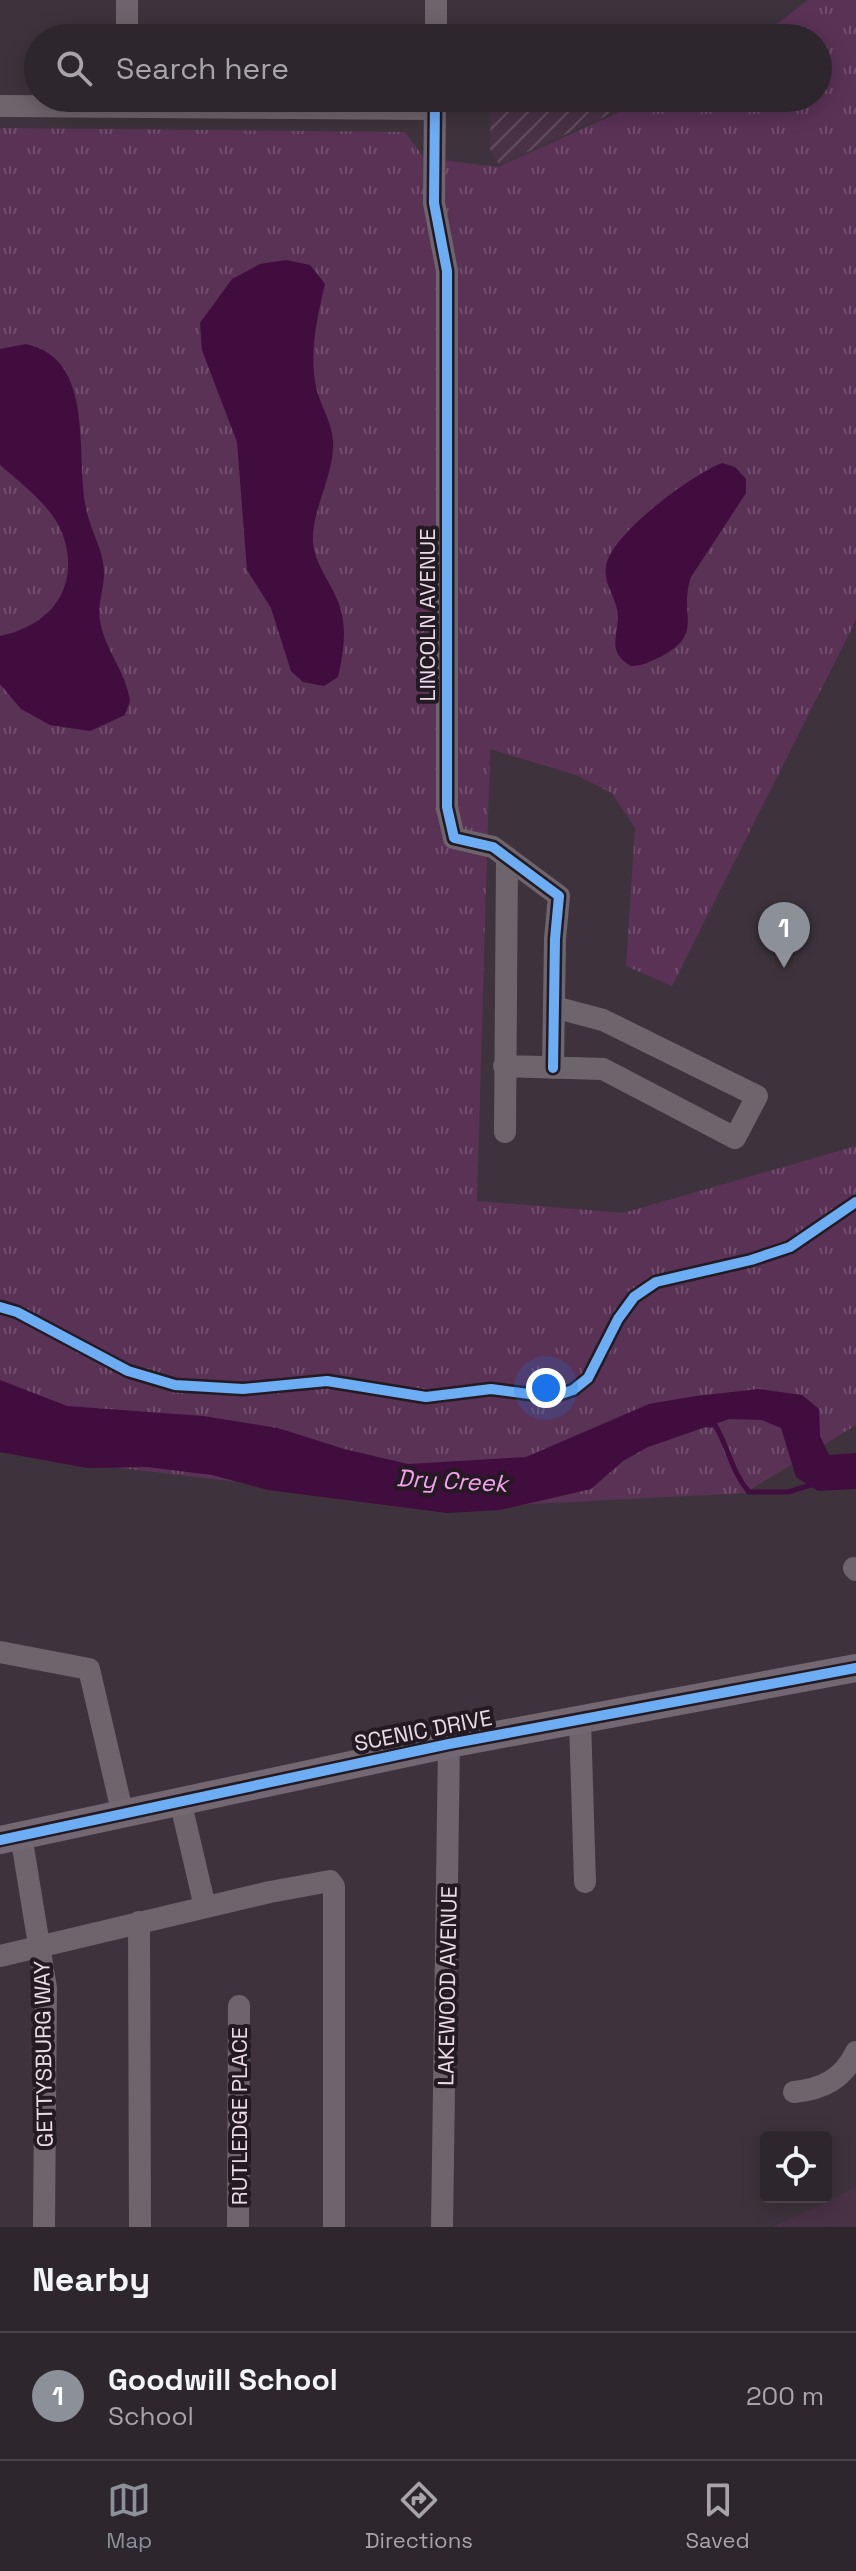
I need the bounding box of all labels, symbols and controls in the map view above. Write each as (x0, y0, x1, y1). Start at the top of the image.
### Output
search box (24, 24, 832, 112)
icon: search (52, 46, 96, 90)
text: Search here (116, 49, 289, 88)
street label: LINCOLN AVENUE (413, 528, 441, 702)
pin: 1 (758, 902, 810, 968)
your location (526, 1368, 566, 1408)
water label: Dry Creek (396, 1462, 511, 1499)
street label: SCENIC DRIVE (352, 1703, 494, 1757)
street label: LAKEWOOD AVENUE (431, 1886, 463, 2086)
street label: GETTYSBURG WAY (27, 1960, 59, 2148)
street label: RUTLEDGE PLACE (225, 2027, 253, 2205)
map controls (760, 2131, 832, 2203)
button: locate (760, 2131, 832, 2203)
text: Nearby (32, 2258, 150, 2301)
text: Goodwill School (108, 2360, 338, 2399)
text: 1 (52, 2379, 64, 2413)
text: 200 m (746, 2379, 824, 2413)
text: School (108, 2399, 194, 2433)
tab: Map (106, 2478, 152, 2554)
tab: Directions (365, 2478, 473, 2554)
tab: Saved (685, 2478, 750, 2554)

